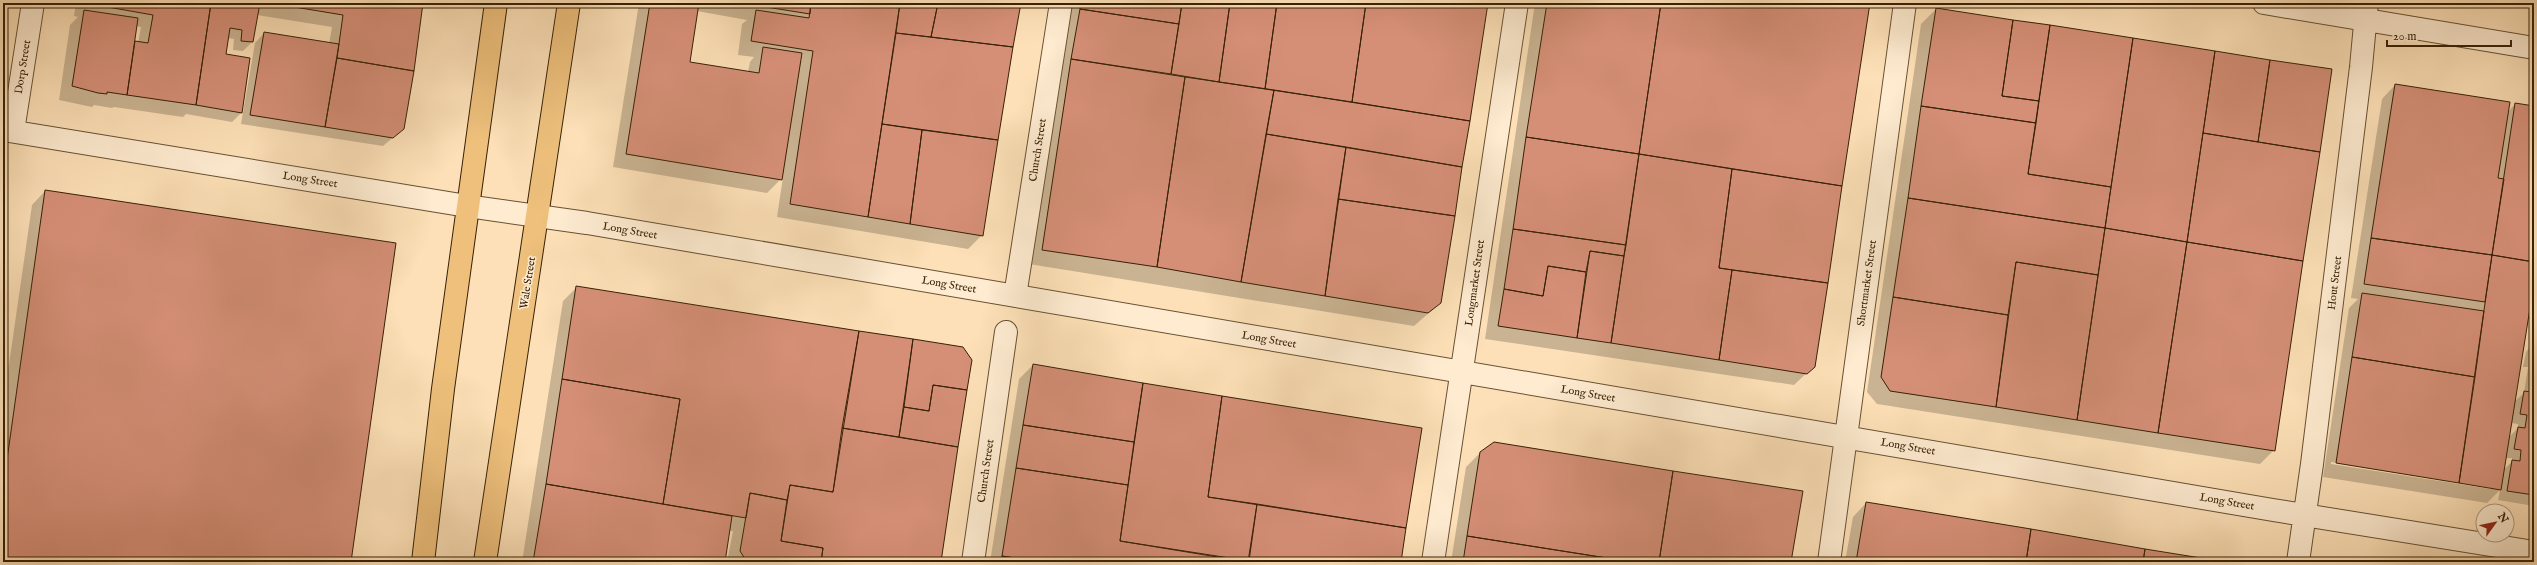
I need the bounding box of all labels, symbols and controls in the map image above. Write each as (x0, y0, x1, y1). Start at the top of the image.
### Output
scale bar (2387, 22, 2511, 48)
text: 20 m (2393, 29, 2416, 44)
street label: Dorp Street (12, 39, 34, 95)
street label: Church Street (1026, 117, 1050, 183)
street label: Long Street (282, 169, 339, 191)
street label: Long Street (602, 219, 659, 243)
street label: Longmarket Street (1462, 239, 1488, 327)
street label: Shortmarket Street (1854, 239, 1880, 327)
street label: Hout Street (2325, 255, 2345, 311)
street label: Wale Street (517, 256, 539, 310)
street label: Long Street (921, 273, 978, 297)
street label: Long Street (1241, 328, 1298, 352)
street label: Long Street (1560, 382, 1617, 406)
street label: Long Street (1880, 435, 1937, 459)
street label: Church Street (975, 438, 997, 504)
street label: Long Street (2199, 490, 2256, 514)
north arrow (2475, 503, 2515, 543)
text: N (2494, 509, 2511, 526)

